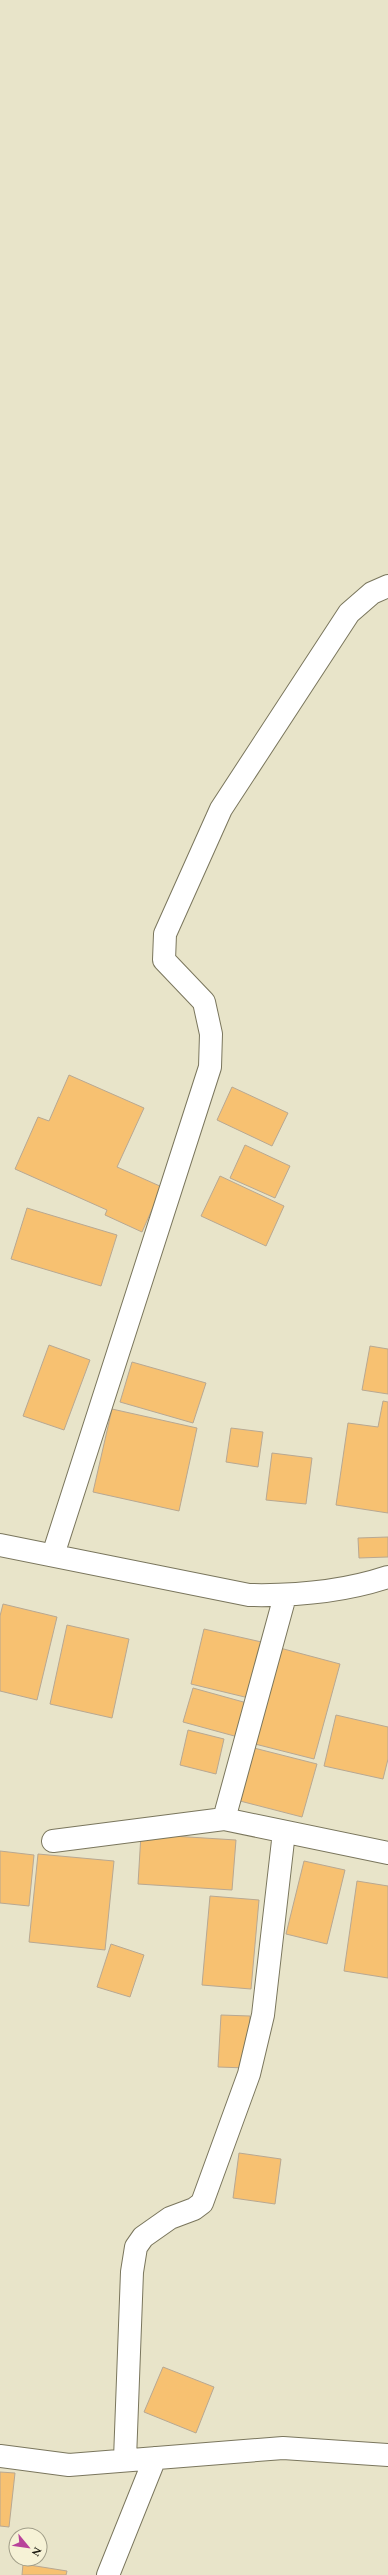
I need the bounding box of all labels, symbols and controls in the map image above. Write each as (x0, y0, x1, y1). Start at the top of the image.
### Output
north arrow (8, 2527, 48, 2567)
text: N (27, 2544, 46, 2560)

